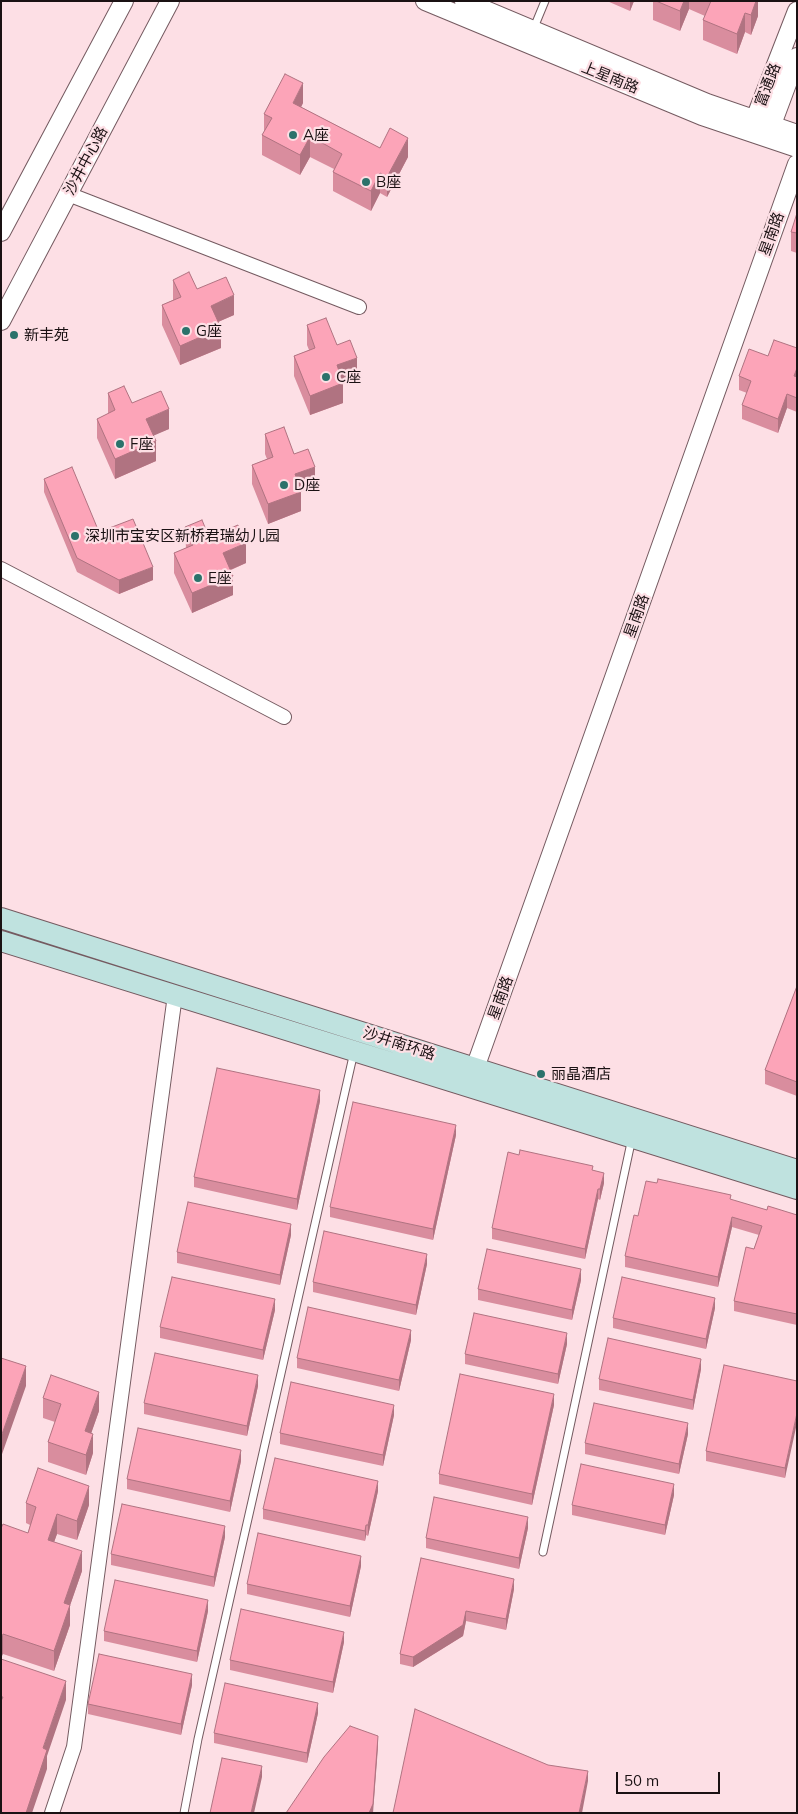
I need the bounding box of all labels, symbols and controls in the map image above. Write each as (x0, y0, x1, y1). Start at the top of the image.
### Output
street label: 上星南路 (579, 58, 641, 98)
street label: 富通路 (752, 61, 784, 109)
street label: 沙井中心路 (60, 124, 112, 198)
place label: A座 (303, 126, 329, 144)
marker: A座 (287, 129, 299, 141)
place label: B座 (376, 173, 401, 191)
marker: B座 (360, 176, 372, 188)
street label: 星南路 (756, 210, 788, 258)
place label: G座 (196, 322, 222, 340)
marker: G座 (180, 325, 192, 337)
place label: 新丰苑 (24, 326, 69, 344)
marker: 新丰苑 (8, 329, 20, 341)
place label: C座 (336, 368, 361, 386)
marker: C座 (320, 371, 332, 383)
place label: F座 (130, 435, 153, 453)
marker: F座 (114, 438, 126, 450)
place label: D座 (294, 476, 320, 494)
marker: D座 (278, 479, 290, 491)
place label: 深圳市宝安区新桥君瑞幼儿园 (85, 527, 280, 545)
marker: 深圳市宝安区新桥君瑞幼儿园 (69, 530, 81, 542)
place label: E座 (208, 569, 232, 587)
marker: E座 (192, 572, 204, 584)
street label: 星南路 (621, 592, 653, 640)
street label: 星南路 (485, 974, 517, 1022)
street label: 沙井南环路 (361, 1024, 437, 1064)
place label: 丽晶酒店 (551, 1065, 611, 1083)
marker: 丽晶酒店 (535, 1068, 547, 1080)
scale bar (618, 1762, 722, 1794)
text: 50 m (624, 1771, 659, 1790)

